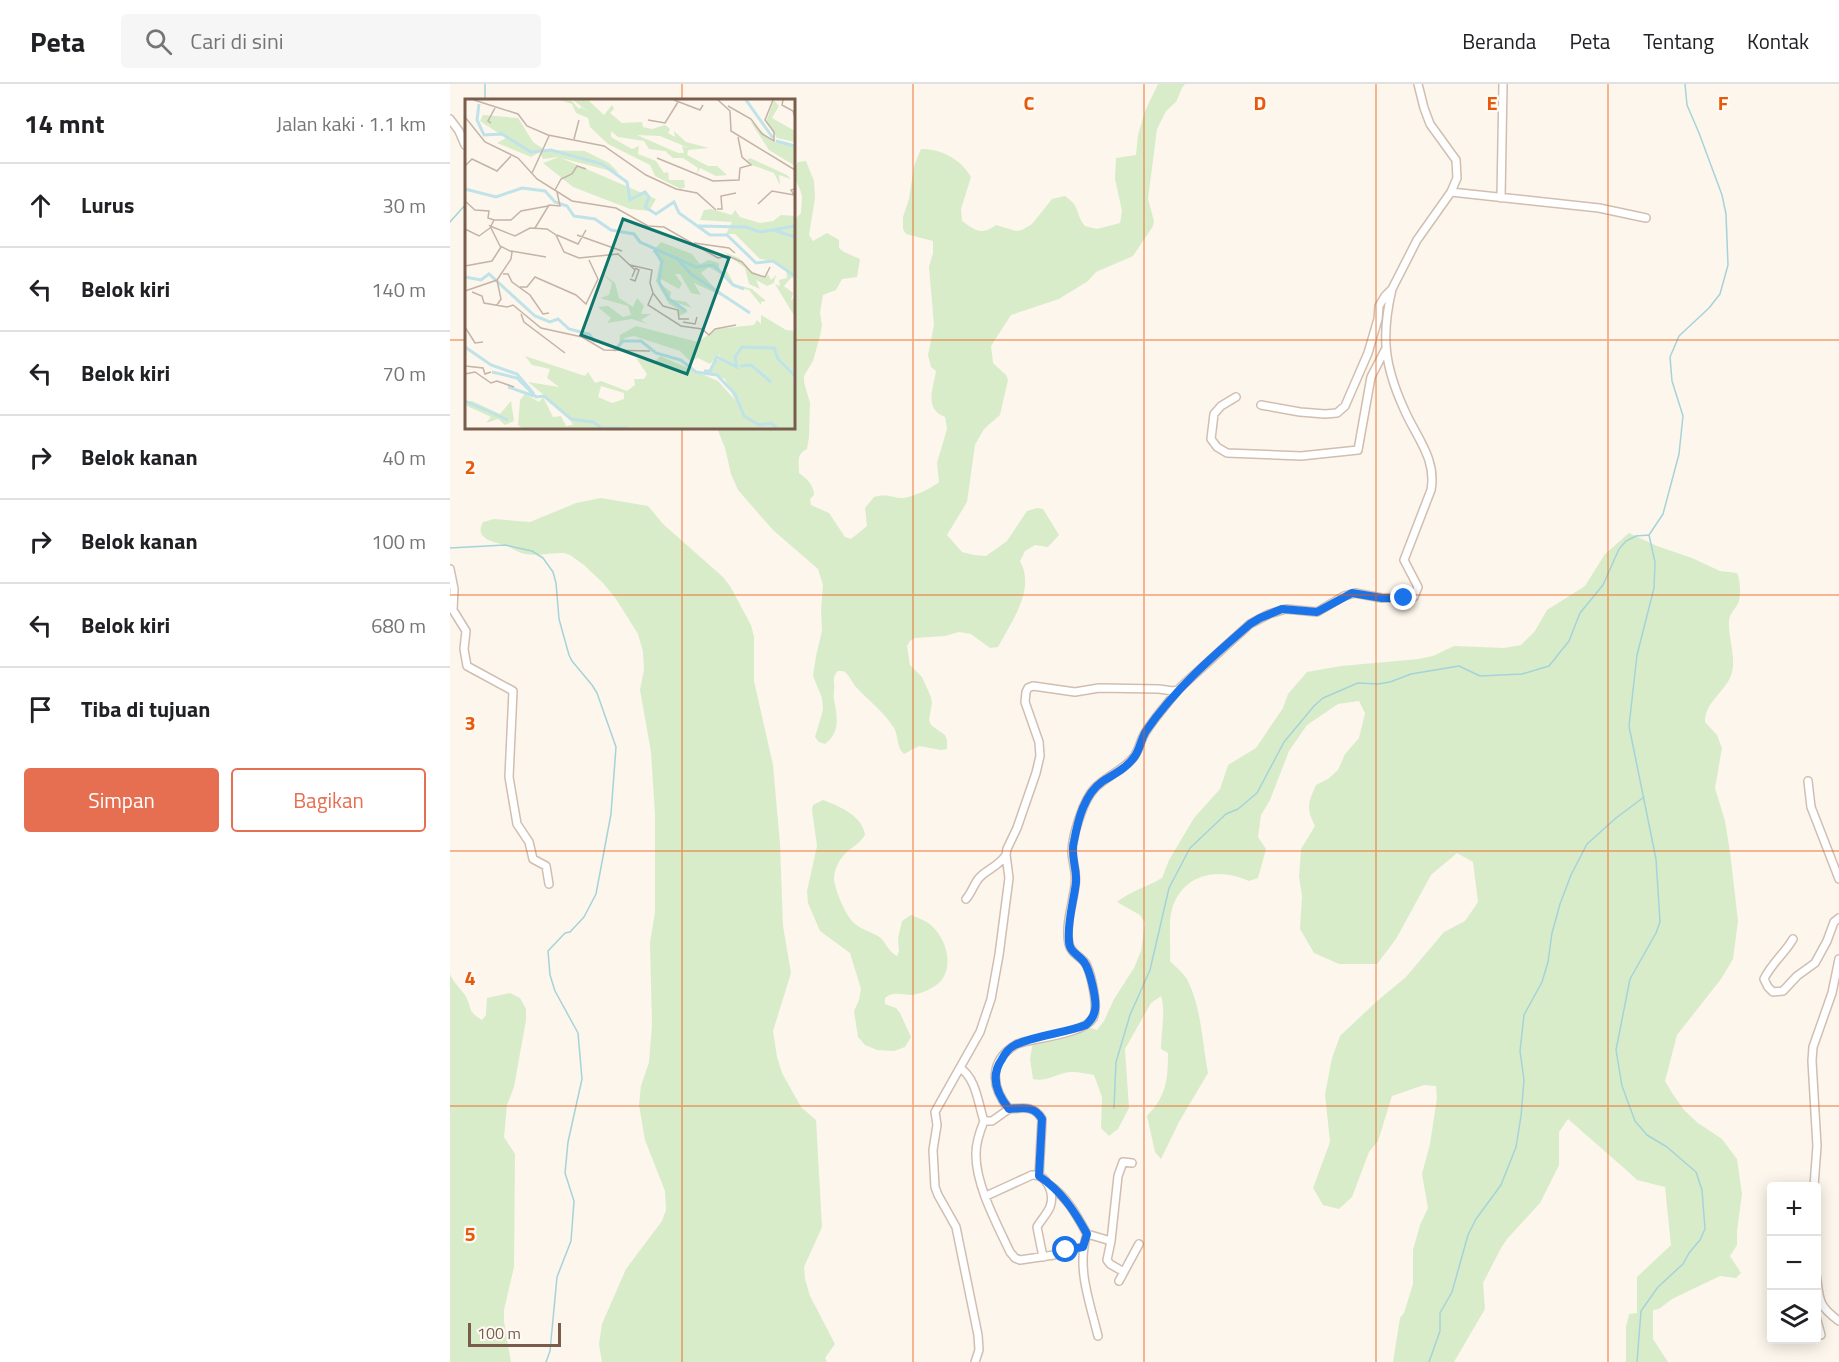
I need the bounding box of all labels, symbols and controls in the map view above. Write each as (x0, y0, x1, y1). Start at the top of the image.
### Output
search box (121, 14, 541, 68)
text: Peta (30, 20, 85, 63)
text: Cari di sini (190, 24, 284, 58)
icon: search (142, 25, 175, 58)
text: Beranda (1462, 25, 1536, 57)
text: Peta (1569, 25, 1610, 57)
text: Tentang (1643, 25, 1714, 57)
text: Kontak (1747, 25, 1809, 57)
text: C (1024, 87, 1035, 118)
text: D (1254, 87, 1266, 118)
text: E (1486, 87, 1498, 118)
text: F (1718, 87, 1729, 118)
inset map (465, 99, 795, 429)
text: 14 mnt (24, 104, 105, 143)
text: Jalan kaki · 1.1 km (276, 108, 426, 139)
text: Lurus (81, 188, 134, 222)
icon: ahead (24, 189, 57, 222)
text: 30 m (382, 190, 426, 221)
text: Belok kiri (81, 272, 170, 306)
icon: left (24, 273, 57, 306)
text: 140 m (371, 274, 426, 305)
text: Belok kiri (81, 356, 170, 390)
icon: left (24, 357, 57, 390)
text: 70 m (382, 358, 426, 389)
text: Belok kanan (81, 440, 198, 474)
icon: right (24, 441, 57, 474)
text: 40 m (382, 442, 426, 473)
text: 2 (464, 451, 476, 482)
text: Belok kanan (81, 524, 198, 558)
icon: right (24, 525, 57, 558)
text: 100 m (371, 526, 426, 557)
route end (1390, 584, 1416, 610)
text: Belok kiri (81, 608, 170, 642)
icon: left (24, 609, 57, 642)
text: 680 m (371, 610, 426, 641)
text: Tiba di tujuan (81, 692, 210, 726)
icon: arrive (24, 693, 57, 726)
text: 3 (464, 707, 476, 738)
button: Simpan (24, 768, 219, 832)
button: Bagikan (231, 768, 426, 832)
text: 4 (464, 962, 476, 993)
map controls (1767, 1182, 1821, 1344)
button: + (1767, 1182, 1821, 1236)
text: 5 (464, 1218, 476, 1249)
route start (1052, 1236, 1078, 1262)
button: − (1767, 1236, 1821, 1290)
button: layers (1767, 1290, 1821, 1344)
scale bar (468, 1320, 561, 1348)
text: 100 m (477, 1321, 521, 1345)

